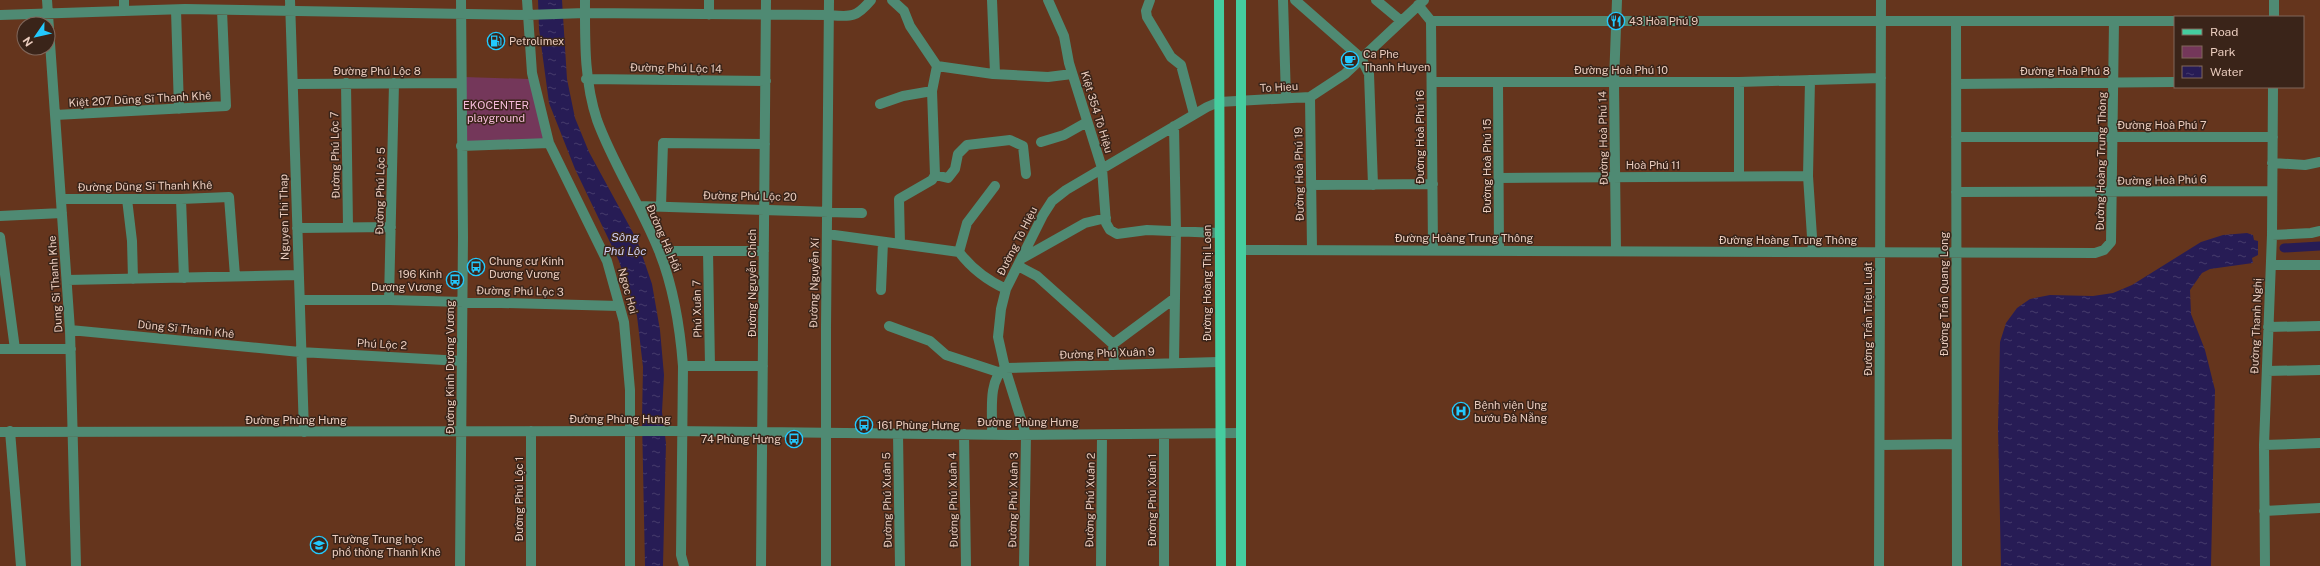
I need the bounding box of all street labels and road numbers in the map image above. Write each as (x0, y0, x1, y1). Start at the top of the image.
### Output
street label: Đường Phú Lộc 14 (630, 61, 722, 75)
street label: Đường Hoà Phú 10 (1574, 64, 1668, 76)
street label: Đường Phú Lộc 8 (333, 65, 421, 77)
street label: Đường Hoà Phú 8 (2020, 65, 2110, 77)
street label: Kiệt 354 Tô Hiệu (1079, 70, 1115, 154)
street label: To Hieu (1260, 80, 1298, 94)
street label: Kiệt 207 Dũng Sĩ Thanh Khê (68, 89, 212, 109)
street label: Đường Hoà Phú 16 (1414, 90, 1426, 184)
street label: Đường Hoà Phú 14 (1596, 91, 1610, 185)
street label: Đường Hoàng Trung Thông (2094, 91, 2108, 230)
street label: Đường Phú Lộc 7 (328, 111, 342, 199)
street label: Đường Hoà Phú 15 (1481, 119, 1493, 213)
street label: Đường Hoà Phú 7 (2117, 119, 2207, 131)
street label: Đường Hoà Phú 19 (1292, 127, 1306, 221)
street label: Đường Phú Lộc 5 (373, 147, 387, 235)
street label: Hoà Phú 11 (1626, 159, 1680, 171)
street label: Nguyen Thi Thap (277, 173, 291, 260)
street label: Đường Hoà Phú 6 (2117, 173, 2207, 187)
street label: Đường Dũng Sĩ Thanh Khê (78, 179, 212, 193)
street label: Đường Phú Lộc 20 (703, 189, 797, 203)
street label: Đường Hà Hồi (644, 203, 684, 273)
street label: Đường Tô Hiệu (995, 205, 1039, 277)
street label: Đường Hoàng Thị Loan (1201, 225, 1213, 341)
street label: Đường Nguyễn Chích (746, 229, 758, 337)
street label: Đường Hoàng Trung Thông (1395, 232, 1534, 244)
street label: Đường Trần Quang Long (1938, 232, 1950, 356)
street label: Đường Hoàng Trung Thông (1719, 234, 1858, 246)
street label: Dung Si Thanh Khe (46, 235, 64, 333)
street label: Đường Nguyễn Xí (807, 238, 821, 328)
street label: Đường Trần Triệu Luật (1862, 262, 1874, 376)
street label: Ngoc Hoi (616, 267, 640, 315)
street label: Đường Thanh Nghị (2248, 278, 2264, 374)
street label: Phú Xuân 7 (690, 280, 704, 338)
street label: Đường Phú Lộc 3 (476, 284, 564, 298)
street label: Đường Kinh Dương Vương (444, 300, 456, 434)
street label: Dũng Sĩ Thanh Khê (137, 318, 235, 340)
street label: Phú Lộc 2 (357, 337, 408, 351)
street label: Đường Phú Xuân 9 (1059, 345, 1155, 361)
street label: Đường Phùng Hưng (569, 413, 671, 425)
street label: Đường Phùng Hưng (245, 414, 347, 426)
street label: Đường Phùng Hưng (977, 416, 1079, 428)
street label: Đường Phú Xuân 5 (880, 452, 894, 548)
street label: Đường Phú Xuân 4 (946, 452, 960, 548)
street label: Đường Phú Xuân 3 (1006, 452, 1020, 548)
street label: Đường Phú Xuân 2 (1083, 452, 1097, 548)
street label: Đường Phú Xuân 1 (1146, 454, 1158, 546)
street label: Đường Phú Lộc 1 (513, 456, 525, 542)

